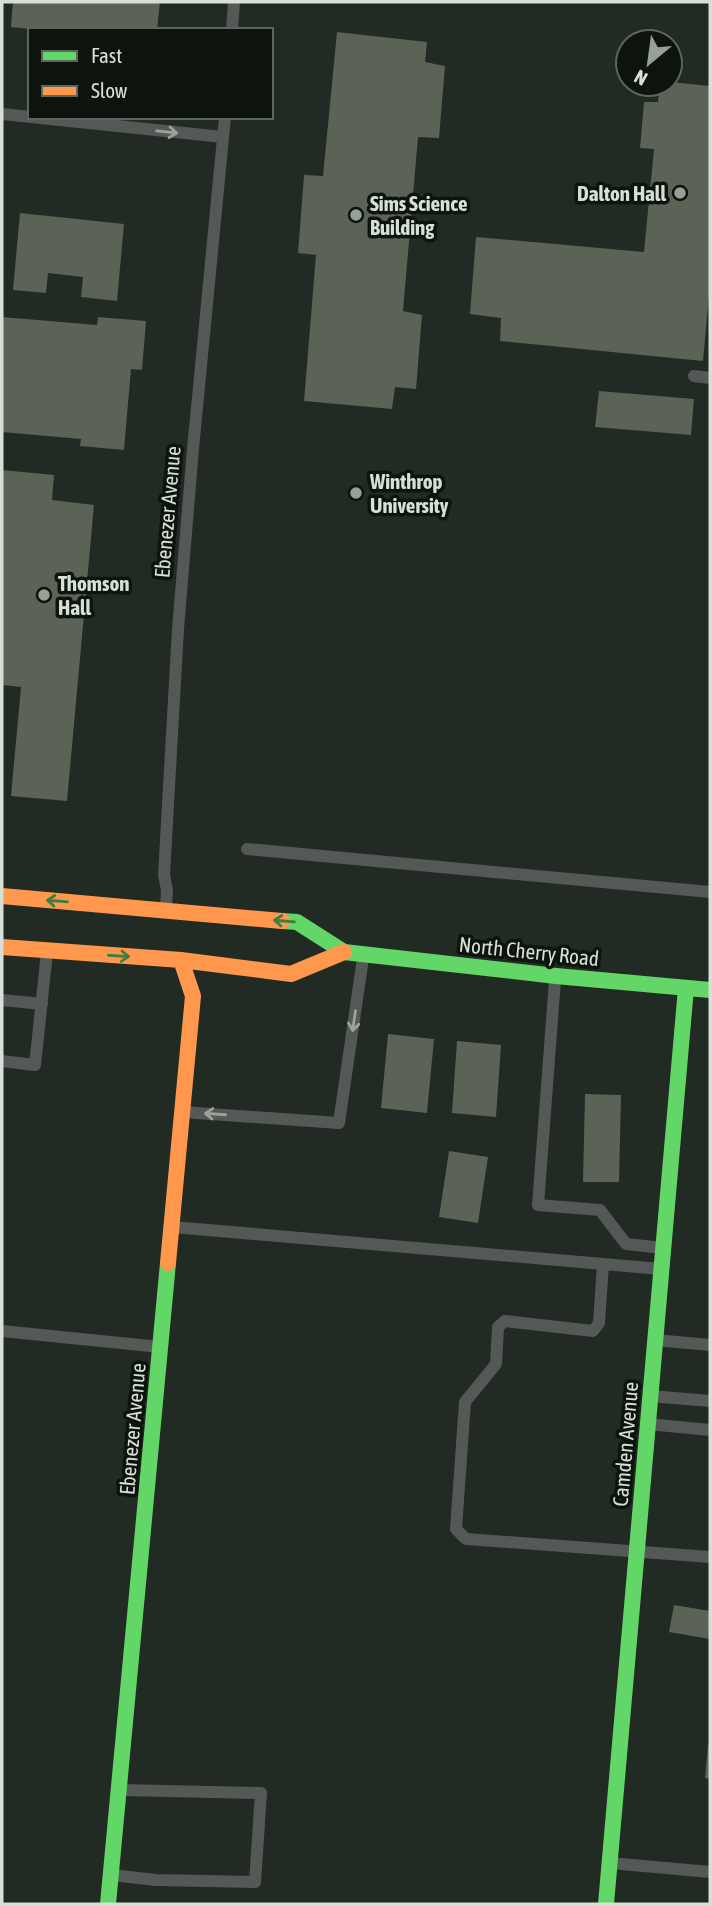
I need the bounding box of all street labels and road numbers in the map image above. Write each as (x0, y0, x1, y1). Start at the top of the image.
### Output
street label: Ebenezer Avenue (149, 445, 185, 579)
street label: North Cherry Road (458, 932, 600, 970)
street label: Ebenezer Avenue (114, 1362, 150, 1496)
street label: Camden Avenue (608, 1381, 642, 1507)

